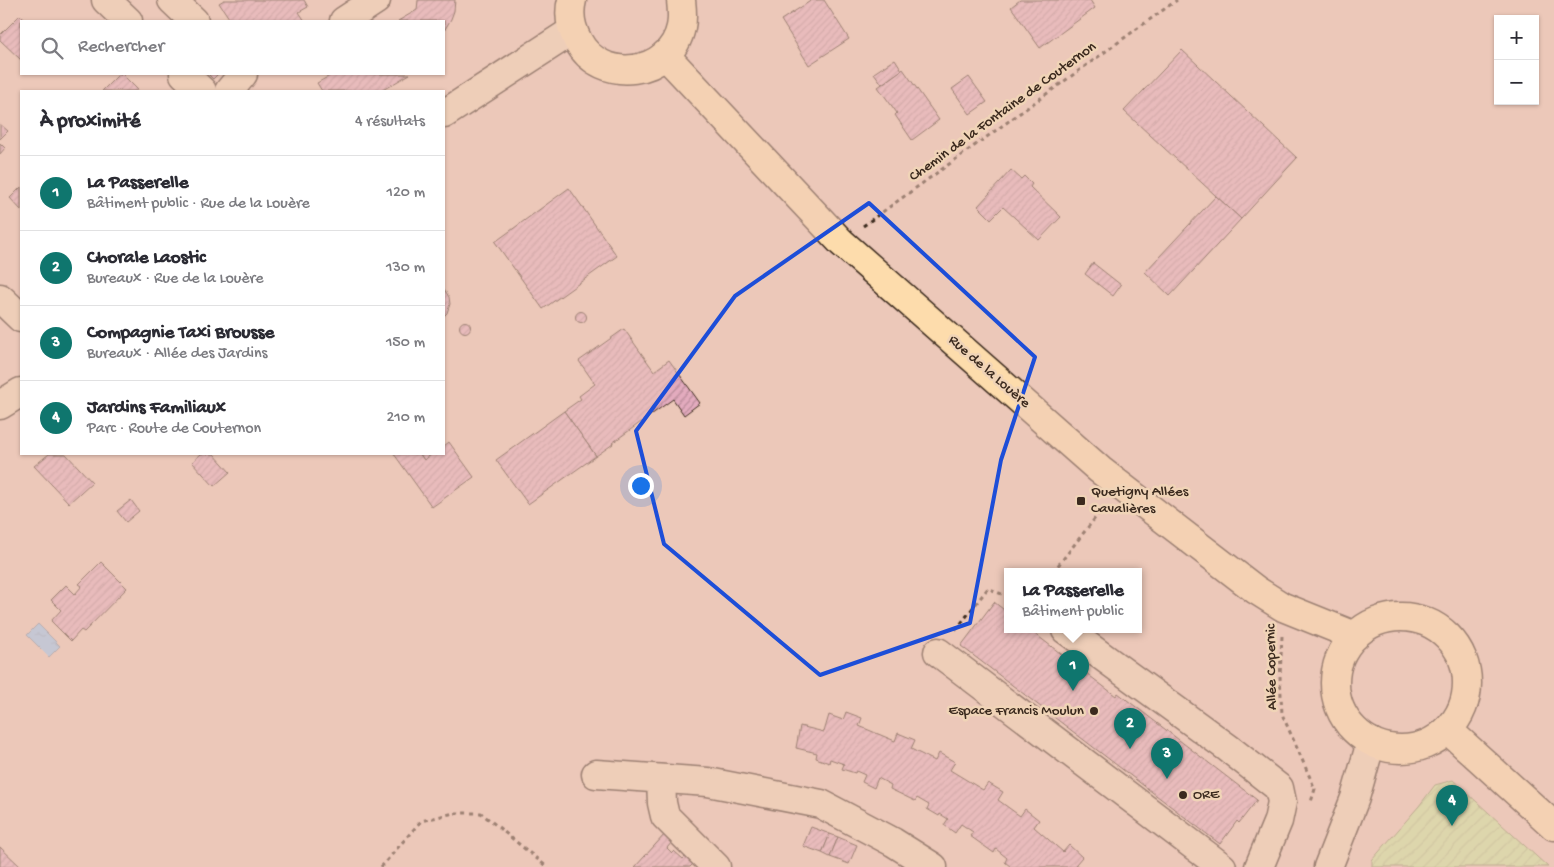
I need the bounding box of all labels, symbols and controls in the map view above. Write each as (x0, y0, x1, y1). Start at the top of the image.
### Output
map controls (1494, 15, 1539, 105)
button: + (1494, 15, 1539, 60)
search box (20, 20, 445, 75)
icon: search (38, 34, 66, 62)
text: Rechercher (78, 36, 164, 59)
street label: Chemin de la Fontaine de Couternon (906, 38, 1100, 186)
button: − (1494, 60, 1539, 105)
text: À proximité (40, 110, 141, 135)
text: 4 résultats (355, 113, 425, 132)
text: La Passerelle (87, 172, 189, 195)
text: 1 (53, 184, 59, 203)
text: 120 m (386, 184, 425, 203)
text: Bâtiment public · Rue de la Louère (87, 195, 310, 214)
text: Chorale Laostic (87, 247, 206, 270)
text: 2 (52, 259, 60, 278)
text: 130 m (386, 259, 425, 278)
text: Bureaux · Rue de la Louère (87, 270, 263, 289)
text: Compagnie Taxi Brousse (87, 322, 274, 345)
street label: Rue de la Louère (944, 332, 1034, 413)
text: 3 (52, 334, 60, 353)
text: 150 m (386, 334, 425, 353)
text: Bureaux · Allée des Jardins (87, 345, 267, 364)
text: Jardins Familiaux (87, 397, 226, 420)
text: 4 (52, 409, 60, 428)
text: 210 m (386, 409, 425, 428)
text: Parc · Route de Couternon (87, 420, 261, 439)
your location (628, 473, 654, 499)
place label: Quetigny Allées Cavalières (1091, 483, 1189, 518)
marker: Quetigny Allées Cavalières (1075, 495, 1087, 507)
popup (1004, 568, 1142, 633)
text: La Passerelle (1022, 580, 1124, 603)
text: Bâtiment public (1022, 603, 1123, 622)
street label: Allée Copernic (1262, 623, 1282, 710)
pin: 1 (1057, 650, 1089, 691)
place label: Espace Francis Moulun (948, 702, 1084, 720)
marker: Espace Francis Moulun (1088, 705, 1100, 717)
pin: 2 (1114, 708, 1146, 749)
pin: 3 (1151, 738, 1183, 779)
pin: 4 (1436, 785, 1468, 826)
place label: ORE (1193, 786, 1220, 804)
marker: ORE (1177, 789, 1189, 801)

